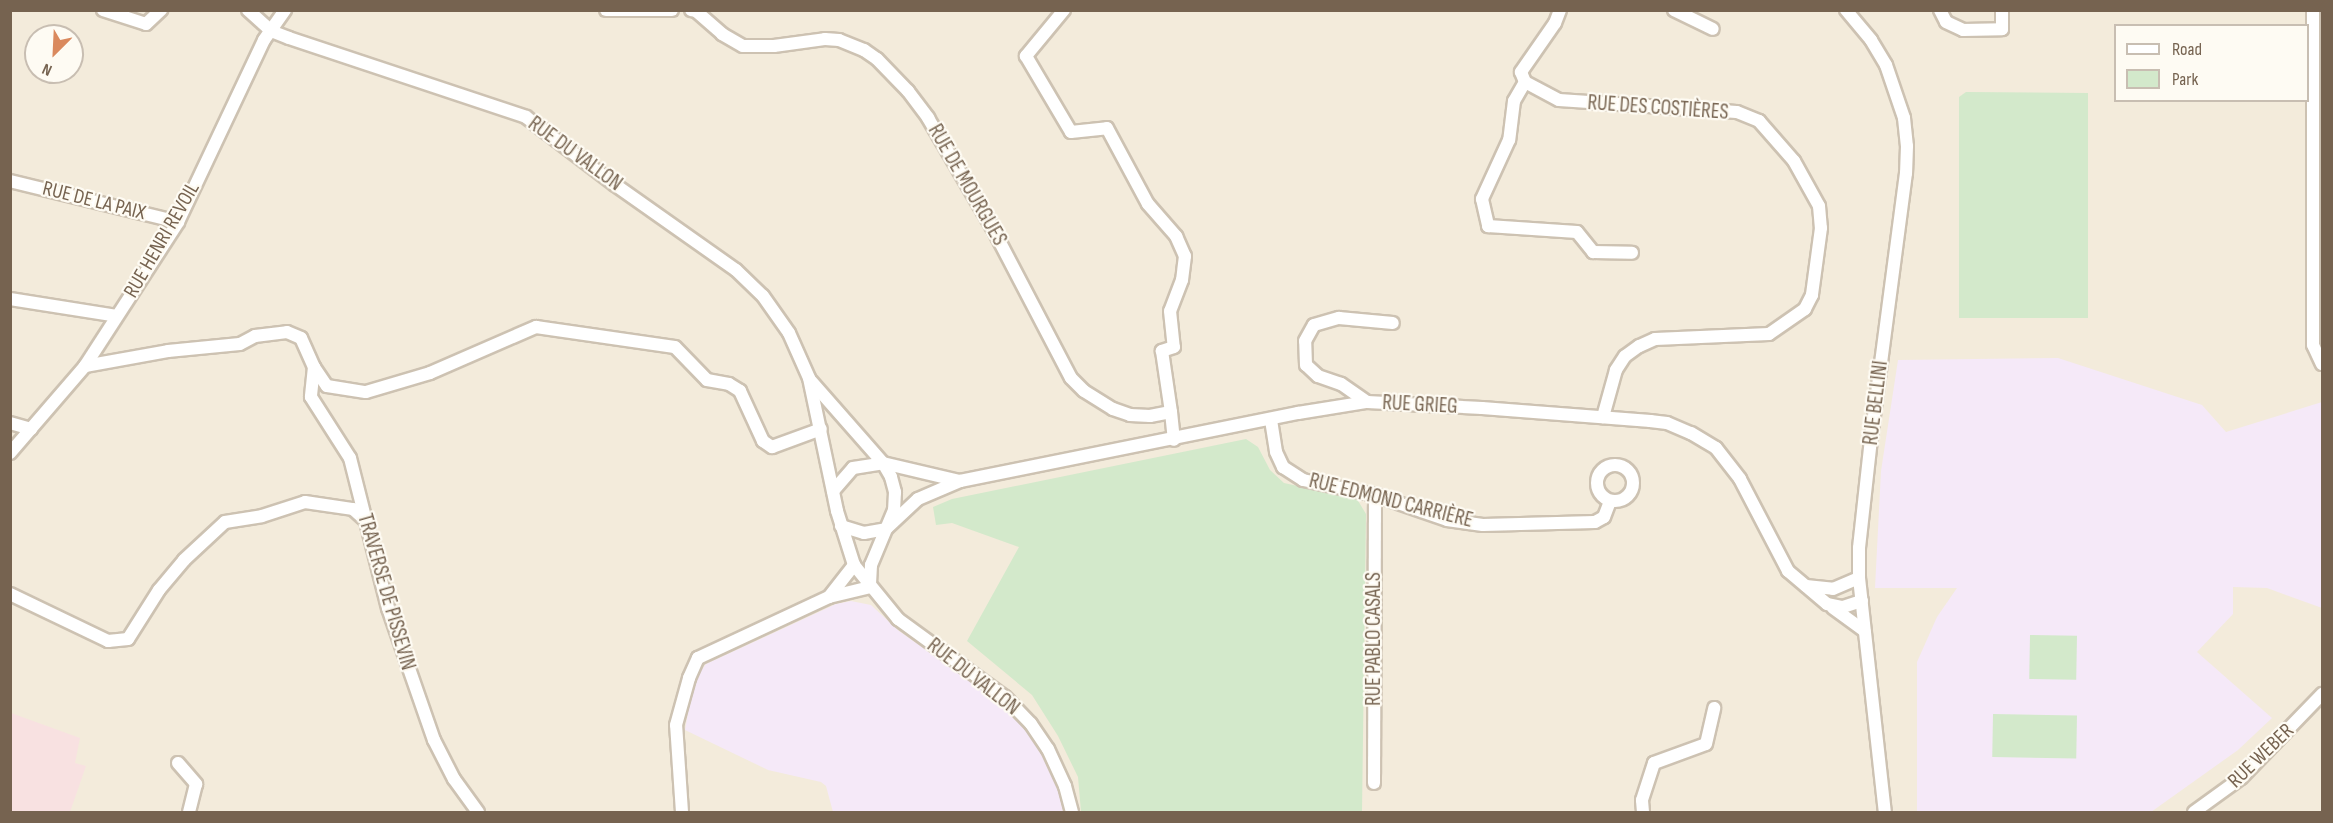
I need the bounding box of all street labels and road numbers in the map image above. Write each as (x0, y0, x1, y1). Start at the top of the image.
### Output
street label: RUE DES COSTIÈRES (1587, 91, 1729, 125)
street label: RUE DU VALLON (523, 111, 627, 197)
street label: RUE DE MOURGUES (922, 120, 1012, 250)
street label: RUE DE LA PAIX (40, 176, 148, 226)
street label: RUE HENRI REVOIL (119, 178, 205, 302)
street label: RUE BELLINI (1858, 359, 1894, 447)
street label: RUE GRIEG (1382, 390, 1458, 420)
street label: RUE EDMOND CARRIÈRE (1306, 468, 1476, 534)
street label: TRAVERSE DE PISSEVIN (352, 511, 420, 673)
street label: RUE PABLO CASALS (1361, 572, 1387, 706)
street label: RUE DU VALLON (922, 633, 1024, 721)
street label: RUE WEBER (2223, 718, 2299, 794)

